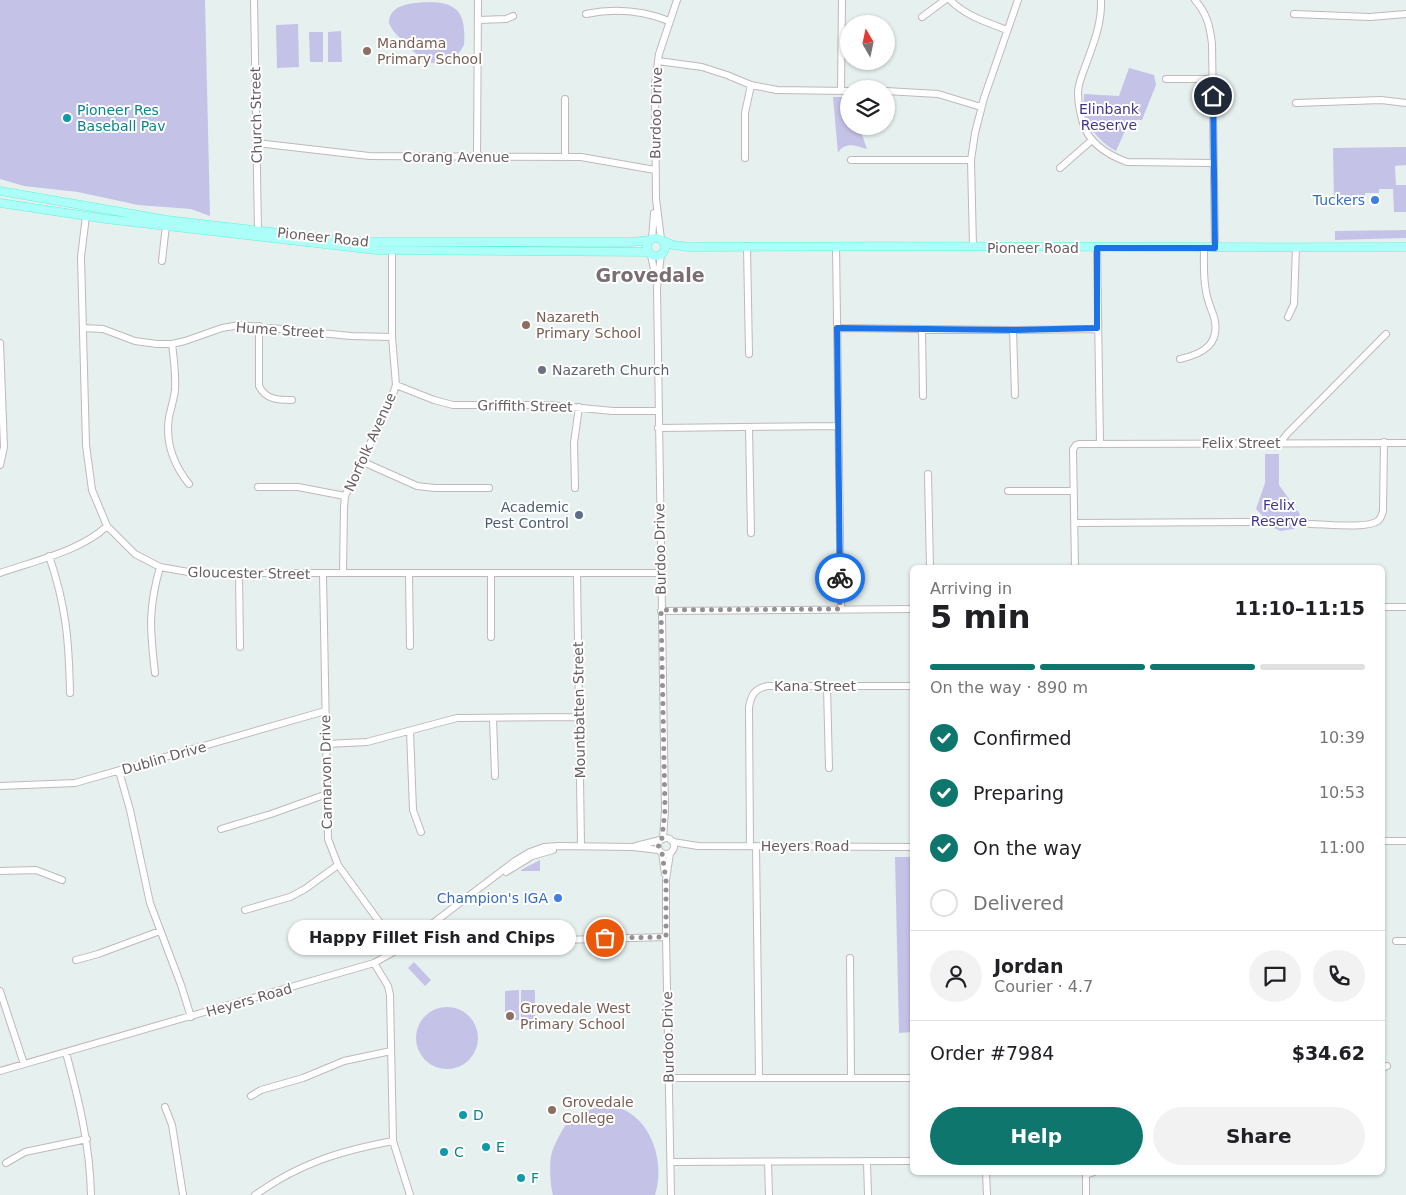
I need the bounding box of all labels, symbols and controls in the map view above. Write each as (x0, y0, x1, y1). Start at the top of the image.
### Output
north arrow (840, 15, 895, 70)
map controls (840, 15, 895, 135)
place label: Mandama Primary School (377, 35, 482, 67)
marker: Mandama Primary School (361, 45, 373, 57)
street label: Church Street (247, 66, 265, 163)
street label: Burdoo Drive (647, 67, 665, 159)
pin (1192, 75, 1234, 117)
button: layers (840, 80, 895, 135)
icon: home (1199, 82, 1227, 110)
park label: Elinbank Reserve (1079, 101, 1140, 133)
place label: Pioneer Res Baseball Pav (77, 102, 165, 134)
marker: Pioneer Res Baseball Pav (61, 112, 73, 124)
street label: Corang Avenue (403, 149, 509, 165)
place label: Tuckers (1312, 192, 1365, 208)
marker: Tuckers (1369, 194, 1381, 206)
street label: Pioneer Road (276, 224, 370, 250)
street label: Pioneer Road (987, 240, 1079, 256)
district label: Grovedale (595, 264, 705, 286)
place label: Nazareth Primary School (536, 309, 641, 341)
street label: Hume Street (235, 319, 325, 341)
marker: Nazareth Primary School (520, 319, 532, 331)
place label: Nazareth Church (552, 362, 669, 378)
marker: Nazareth Church (536, 364, 548, 376)
street label: Norfolk Avenue (341, 390, 399, 494)
street label: Griffith Street (477, 397, 573, 415)
street label: Felix Street (1202, 435, 1281, 451)
park label: Felix Reserve (1251, 497, 1307, 529)
place label: Academic Pest Control (485, 499, 569, 531)
street label: Burdoo Drive (651, 503, 669, 595)
marker: Academic Pest Control (573, 509, 585, 521)
courier (815, 553, 865, 603)
street label: Gloucester Street (188, 564, 311, 582)
icon: bike (826, 564, 854, 592)
text: Arriving in (930, 579, 1012, 598)
text: 11:10–11:15 (1235, 597, 1365, 619)
text: 5 min (930, 598, 1031, 636)
street label: Mountbatten Street (570, 641, 588, 779)
street label: Kana Street (774, 678, 856, 694)
text: On the way · 890 m (930, 678, 1088, 697)
street label: Carnarvon Drive (317, 715, 335, 829)
icon: check (930, 724, 958, 752)
text: Confirmed (973, 727, 1072, 749)
text: 10:39 (1319, 728, 1365, 747)
street label: Dublin Drive (120, 738, 208, 778)
icon: check (930, 779, 958, 807)
text: Preparing (973, 782, 1064, 804)
text: 10:53 (1319, 783, 1365, 802)
icon: check (930, 834, 958, 862)
text: On the way (973, 837, 1082, 859)
street label: Heyers Road (761, 838, 849, 854)
text: 11:00 (1319, 838, 1365, 857)
place label: Champion's IGA (437, 890, 548, 906)
marker: Champion's IGA (552, 892, 564, 904)
text: Delivered (973, 892, 1064, 914)
pin (584, 917, 626, 959)
callout: Happy Fillet Fish and Chips (288, 920, 575, 956)
icon: bag (591, 924, 619, 952)
text: Happy Fillet Fish and Chips (309, 928, 555, 947)
button: person (930, 950, 982, 1002)
button: chat (1249, 950, 1301, 1002)
button: phone (1313, 950, 1365, 1002)
text: Jordan (994, 955, 1063, 977)
text: Courier · 4.7 (994, 977, 1093, 996)
street label: Heyers Road (204, 980, 294, 1020)
street label: Burdoo Drive (659, 991, 677, 1083)
place label: Grovedale West Primary School (520, 1000, 631, 1032)
marker: Grovedale West Primary School (504, 1010, 516, 1022)
text: Order #7984 (930, 1042, 1054, 1064)
text: $34.62 (1292, 1042, 1365, 1064)
place label: Grovedale College (562, 1094, 634, 1126)
marker: Grovedale College (546, 1104, 558, 1116)
place label: D (473, 1107, 484, 1123)
button: Help (930, 1107, 1143, 1165)
button: Share (1153, 1107, 1365, 1165)
marker: D (457, 1109, 469, 1121)
place label: E (496, 1139, 505, 1155)
marker: E (480, 1141, 492, 1153)
place label: C (454, 1144, 464, 1160)
marker: C (438, 1146, 450, 1158)
place label: F (531, 1170, 539, 1186)
marker: F (515, 1172, 527, 1184)

